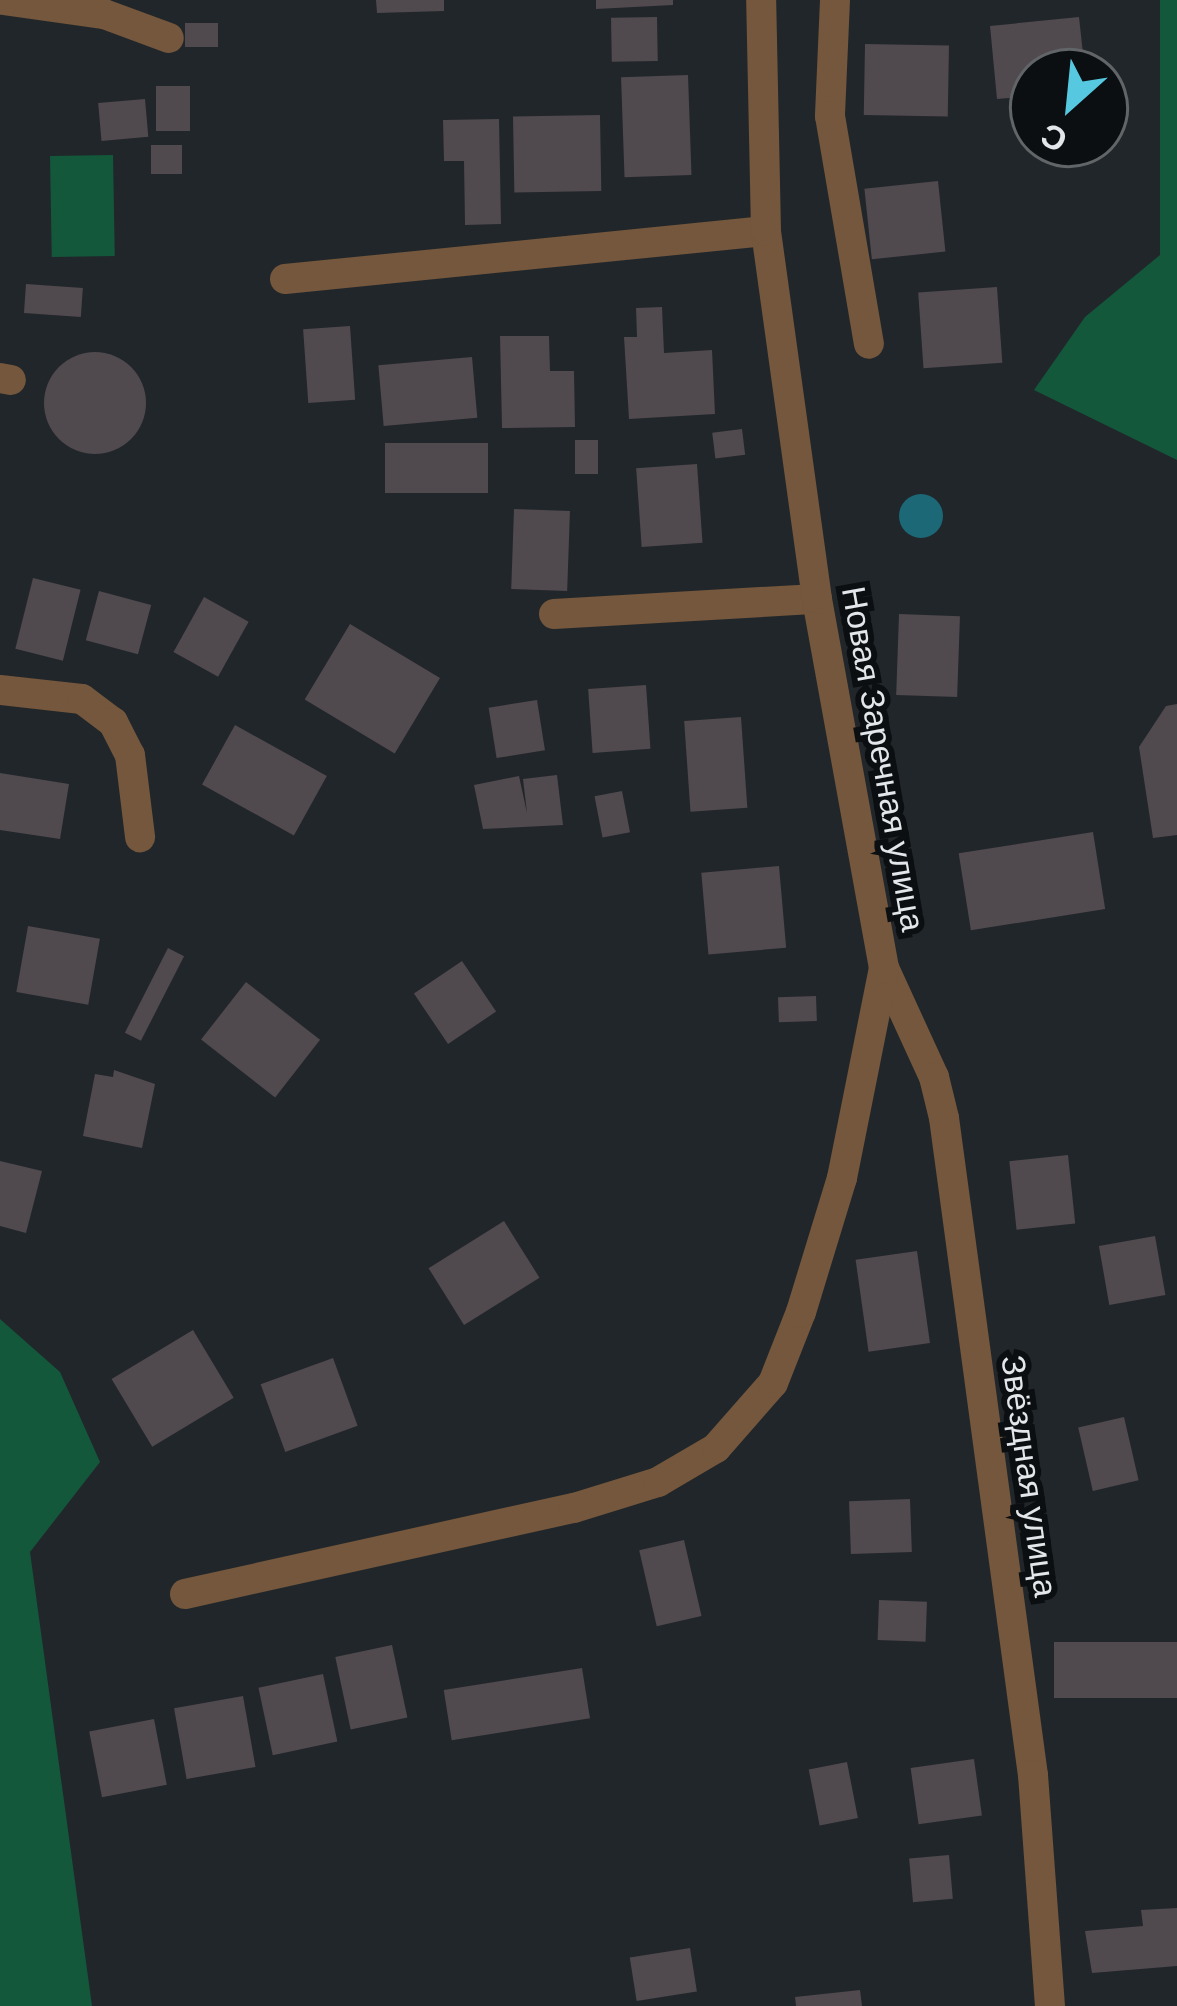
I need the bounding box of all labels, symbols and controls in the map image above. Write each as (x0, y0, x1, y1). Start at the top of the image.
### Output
north arrow (1009, 48, 1129, 168)
text: С (1033, 113, 1074, 162)
street label: Новая Заречная улица (833, 584, 933, 934)
street label: Звёздная улица (992, 1353, 1066, 1599)

